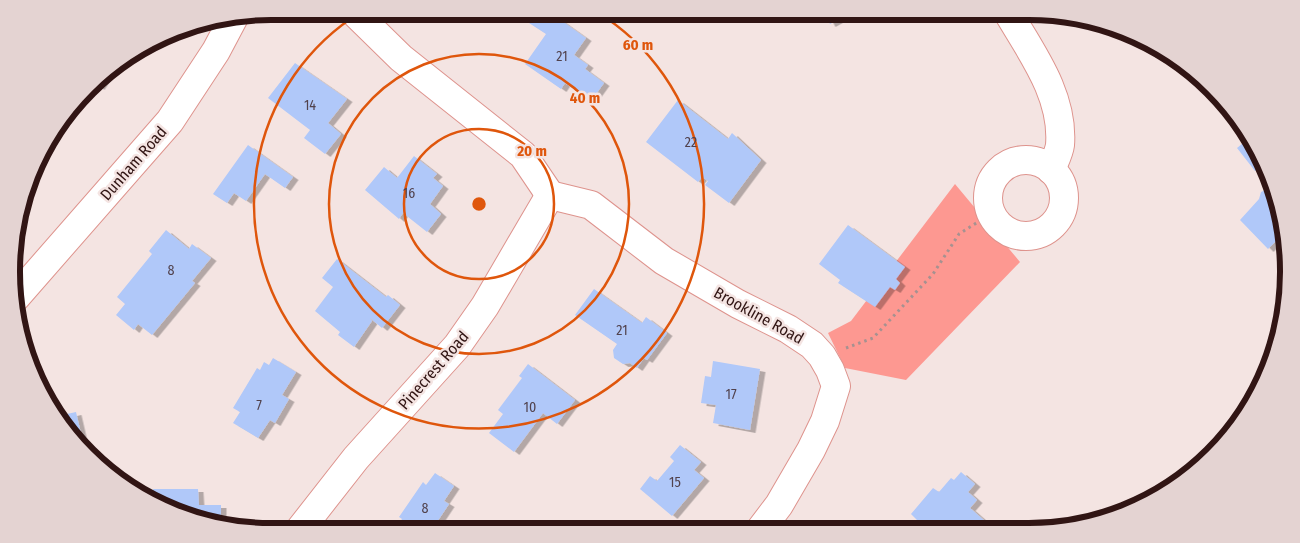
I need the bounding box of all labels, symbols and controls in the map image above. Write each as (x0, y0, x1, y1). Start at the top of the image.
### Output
text: 60 m (623, 36, 653, 54)
house number: 21 (556, 48, 568, 65)
text: 40 m (570, 89, 600, 107)
house number: 14 (304, 97, 316, 114)
street label: Dunham Road (96, 123, 171, 204)
house number: 22 (685, 134, 697, 151)
text: 20 m (516, 142, 547, 160)
house number: 16 (403, 185, 415, 202)
centre of rings (470, 195, 488, 213)
house number: 8 (168, 262, 175, 279)
street label: Brookline Road (711, 283, 807, 348)
house number: 21 (616, 322, 628, 339)
street label: Pinecrest Road (394, 327, 473, 413)
house number: 17 (725, 386, 737, 403)
house number: 7 (256, 397, 262, 414)
house number: 10 (524, 399, 536, 416)
house number: 15 (669, 474, 681, 491)
house number: 8 (422, 500, 429, 517)

